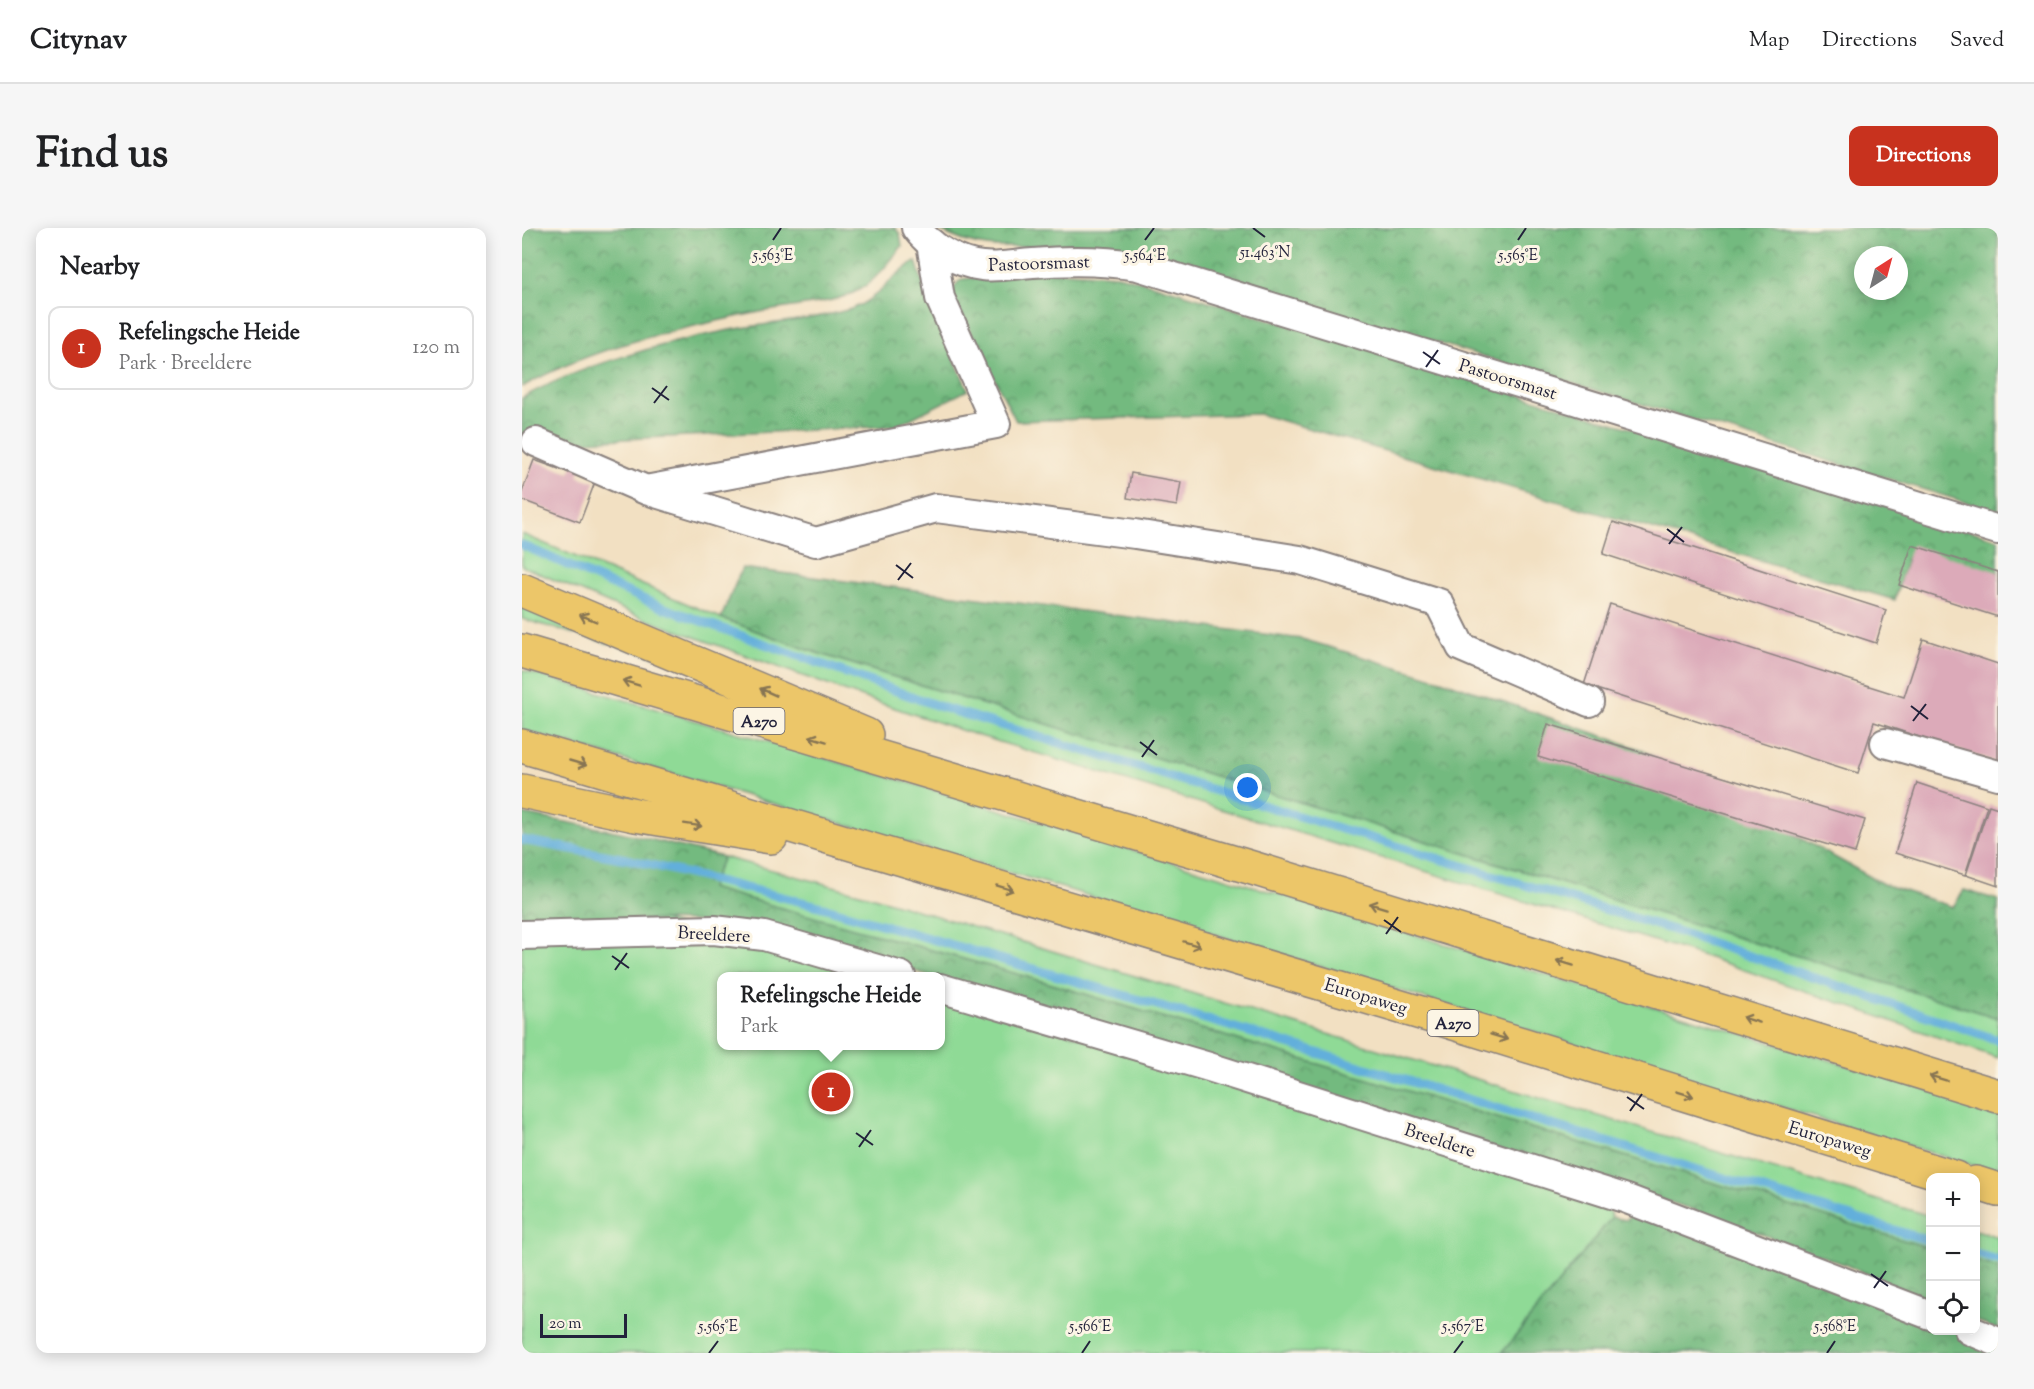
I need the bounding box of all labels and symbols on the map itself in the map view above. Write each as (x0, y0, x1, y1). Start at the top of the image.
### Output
text: 51.463°N (1239, 243, 1290, 264)
text: 5.563°E (752, 246, 793, 267)
text: 5.564°E (1123, 246, 1166, 267)
text: 5.565°E (1497, 246, 1538, 267)
north arrow (1854, 246, 1908, 300)
street label: Pastoorsmast (988, 250, 1090, 280)
street label: Pastoorsmast (1455, 354, 1560, 408)
one-way arrow (579, 612, 598, 623)
one-way arrow (622, 677, 641, 688)
one-way arrow (760, 686, 778, 697)
road number: A270 (734, 708, 784, 734)
one-way arrow (809, 733, 828, 744)
one-way arrow (568, 758, 587, 769)
your location (1233, 773, 1262, 802)
one-way arrow (683, 820, 703, 831)
one-way arrow (995, 883, 1014, 894)
one-way arrow (1369, 900, 1388, 911)
street label: Breeldere (677, 921, 751, 951)
one-way arrow (1182, 939, 1201, 950)
one-way arrow (1556, 957, 1575, 968)
street label: Europaweg (1321, 973, 1410, 1023)
road number: A270 (1428, 1010, 1478, 1036)
one-way arrow (1742, 1014, 1761, 1025)
one-way arrow (1489, 1032, 1508, 1043)
pin: 1 (812, 1070, 850, 1114)
one-way arrow (1929, 1072, 1948, 1083)
one-way arrow (1675, 1089, 1694, 1100)
street label: Europaweg (1785, 1116, 1874, 1166)
street label: Breeldere (1401, 1118, 1478, 1166)
scale bar (540, 1311, 627, 1338)
text: 5.565°E (697, 1317, 738, 1338)
text: 5.566°E (1068, 1317, 1111, 1338)
text: 5.567°E (1441, 1317, 1484, 1338)
text: 5.568°E (1813, 1317, 1856, 1338)

